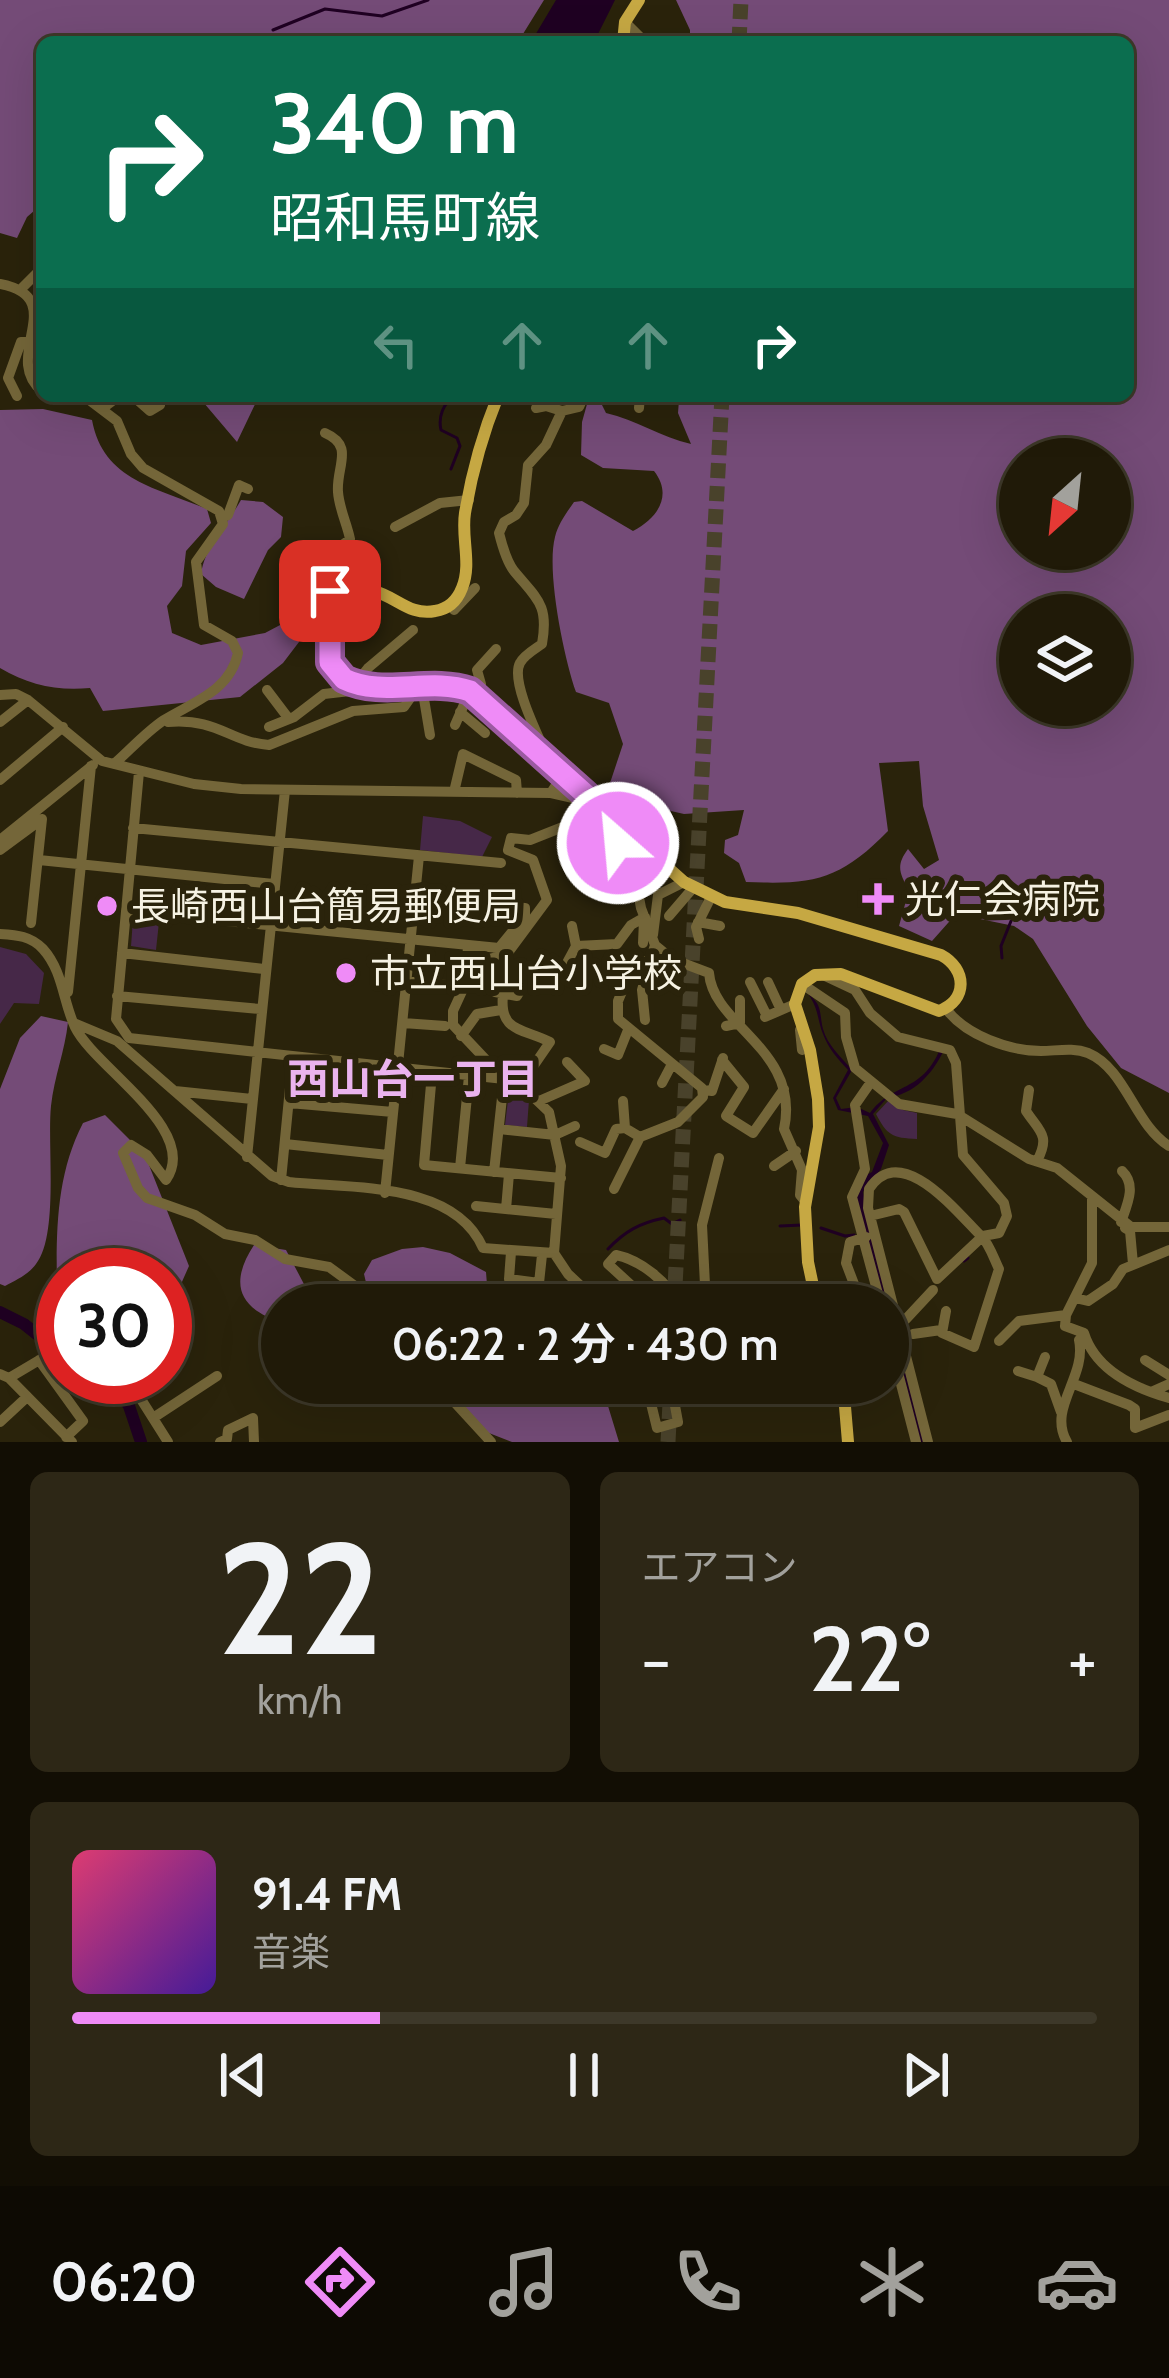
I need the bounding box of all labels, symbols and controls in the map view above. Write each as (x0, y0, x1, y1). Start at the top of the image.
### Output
text: 340 m (270, 72, 519, 174)
icon: right (72, 84, 228, 240)
text: 昭和馬町線 (270, 185, 540, 251)
icon: left (363, 312, 429, 378)
icon: ahead (489, 312, 555, 378)
icon: ahead (615, 312, 681, 378)
icon: right (741, 312, 807, 378)
north arrow (999, 438, 1131, 570)
map controls (999, 438, 1131, 726)
pin (279, 540, 381, 642)
icon: arrive (297, 558, 363, 624)
button: layers (999, 594, 1131, 726)
position arrow (555, 780, 681, 906)
place label: 光仁会病院 (905, 875, 1100, 923)
place label: 長崎西山台簡易郵便局 (131, 882, 521, 930)
marker: 光仁会病院 (862, 883, 894, 915)
marker: 長崎西山台簡易郵便局 (94, 893, 120, 919)
place label: 市立西山台小学校 (370, 949, 682, 997)
marker: 市立西山台小学校 (333, 960, 359, 986)
district label: 西山台一丁目 (287, 1053, 539, 1105)
speed limit sign: 30 (36, 1248, 192, 1404)
text: 06:22 · 2 分 · 430 m (391, 1317, 779, 1371)
text: 22 (217, 1503, 382, 1693)
text: エアコン (642, 1543, 798, 1591)
text: 22° (809, 1604, 930, 1714)
text: − (642, 1619, 671, 1700)
text: + (1068, 1619, 1097, 1700)
text: km/h (257, 1676, 342, 1724)
text: 91.4 FM (252, 1867, 402, 1921)
text: 音楽 (252, 1928, 330, 1976)
icon: previous (210, 2042, 276, 2108)
icon: pause (551, 2042, 617, 2108)
icon: next (893, 2042, 959, 2108)
icon: directions (298, 2240, 382, 2324)
icon: music (482, 2240, 566, 2324)
icon: phone (666, 2240, 750, 2324)
icon: climate (850, 2240, 934, 2324)
icon: car (1035, 2240, 1119, 2324)
text: 06:20 (50, 2249, 197, 2315)

